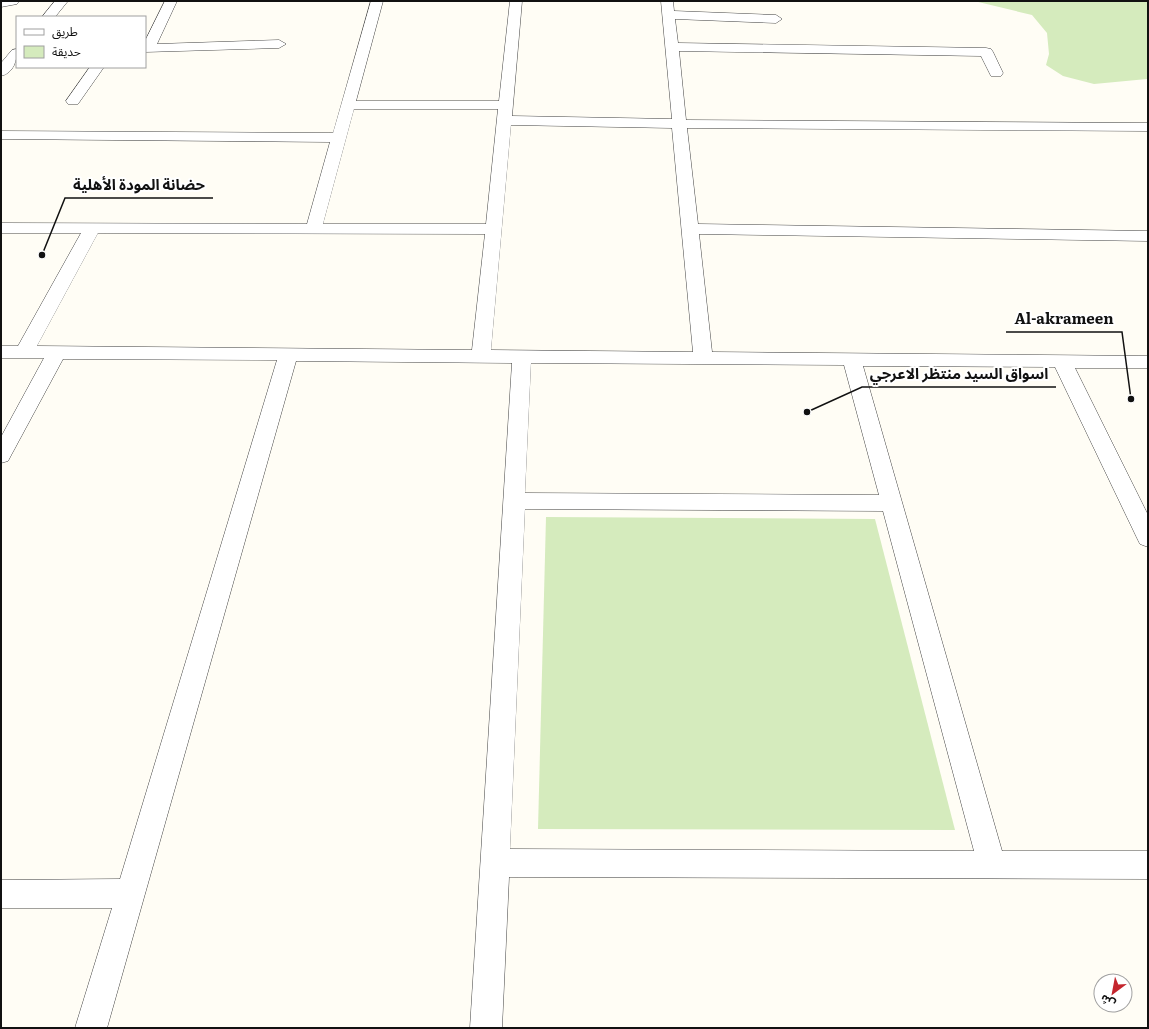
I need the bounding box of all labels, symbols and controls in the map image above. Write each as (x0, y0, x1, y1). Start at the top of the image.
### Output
legend (16, 16, 146, 68)
text: طريق (52, 22, 78, 40)
text: حديقة (52, 42, 81, 60)
callout: حضانة المودة الأهلية (65, 171, 213, 198)
text: حضانة المودة الأهلية (73, 172, 205, 195)
callout: Al-akrameen (1006, 305, 1122, 332)
text: Al-akrameen (1014, 306, 1114, 329)
callout: اسواق السيد منتظر الاعرجي (862, 360, 1056, 387)
text: اسواق السيد منتظر الاعرجي (870, 361, 1048, 385)
north arrow (1093, 973, 1133, 1013)
text: ش (1097, 992, 1118, 1013)

